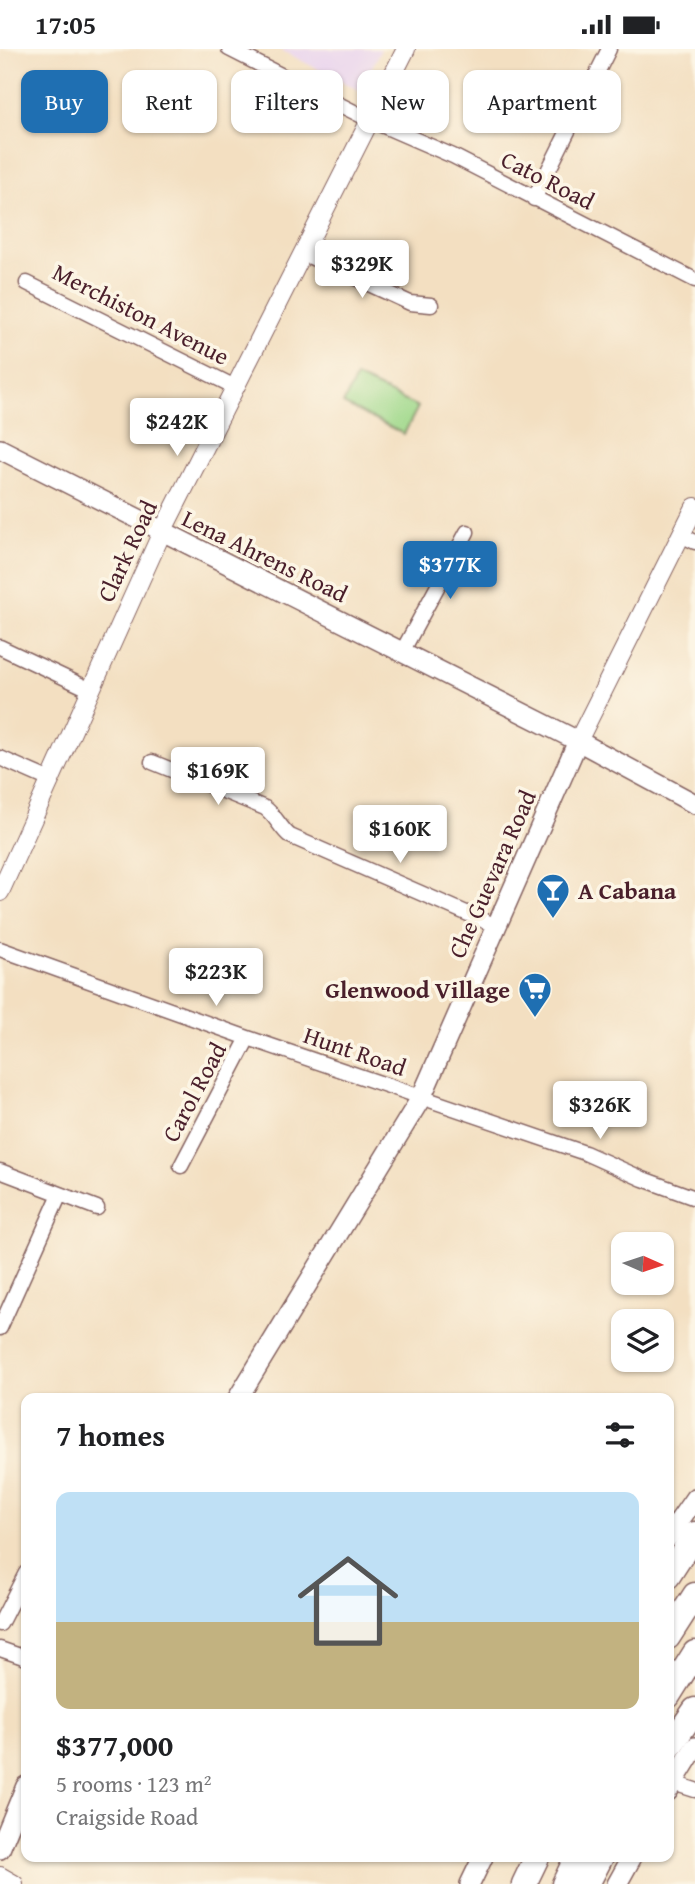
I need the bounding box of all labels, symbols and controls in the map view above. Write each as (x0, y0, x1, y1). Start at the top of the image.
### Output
text: 17:05 (35, 5, 96, 44)
chip: Buy (21, 70, 108, 133)
chip: Rent (122, 70, 217, 133)
chip: Filters (231, 70, 343, 133)
chip: New (357, 70, 449, 133)
chip: Apartment (463, 70, 621, 133)
street label: Cato Road (495, 142, 601, 219)
pin: $329K (313, 240, 411, 300)
text: $329K (331, 246, 393, 279)
street label: Merchiston Avenue (47, 254, 235, 374)
pin: $242K (128, 399, 226, 458)
text: $242K (146, 404, 208, 437)
street label: Clark Road (88, 494, 166, 608)
street label: Lena Ahrens Road (176, 501, 354, 611)
pin: $377K (401, 541, 499, 601)
text: $377K (419, 547, 481, 580)
pin: $169K (169, 747, 267, 807)
text: $169K (187, 753, 249, 786)
street label: Che Guevara Road (439, 784, 545, 964)
pin: $160K (351, 805, 449, 865)
text: $160K (369, 811, 431, 844)
bar icon: A Cabana (534, 871, 572, 920)
place label: A Cabana (578, 873, 677, 908)
pin: $223K (167, 949, 265, 1008)
text: $223K (185, 954, 247, 987)
supermarket icon: Glenwood Village (516, 970, 554, 1019)
place label: Glenwood Village (325, 972, 510, 1007)
street label: Hunt Road (299, 1017, 411, 1085)
street label: Carol Road (153, 1036, 235, 1148)
pin: $326K (551, 1081, 649, 1141)
text: $326K (569, 1087, 631, 1120)
north arrow (611, 1232, 674, 1295)
map controls (611, 1232, 674, 1372)
button: layers (611, 1309, 674, 1372)
text: 7 homes (56, 1413, 165, 1457)
icon: filters (601, 1416, 639, 1454)
icon: home (285, 1538, 411, 1664)
text: $377,000 (56, 1723, 173, 1767)
text: 5 rooms · 123 m² (56, 1767, 211, 1800)
text: Craigside Road (56, 1800, 198, 1833)

